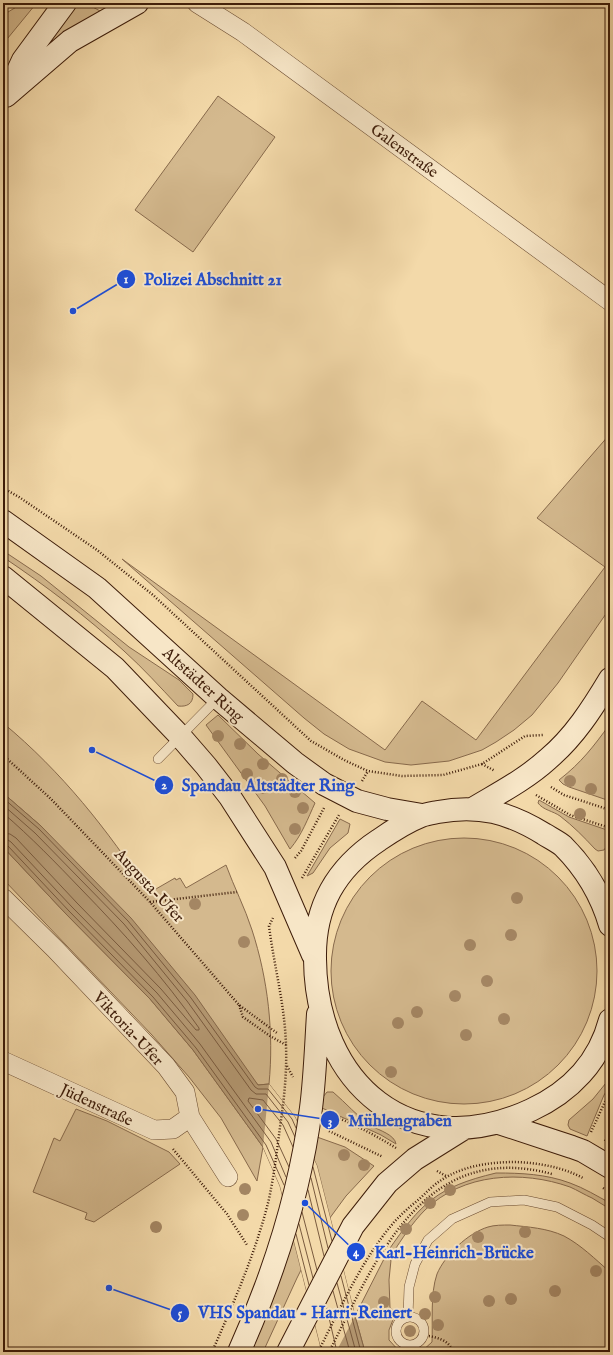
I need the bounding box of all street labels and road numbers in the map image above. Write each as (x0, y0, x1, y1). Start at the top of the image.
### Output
street label: Galenstraße (366, 120, 442, 183)
street label: Altstädter Ring (157, 643, 248, 728)
street label: Augusta-Ufer (109, 845, 188, 928)
street label: Viktoria-Ufer (87, 987, 167, 1071)
street label: Jüdenstraße (55, 1079, 136, 1131)

